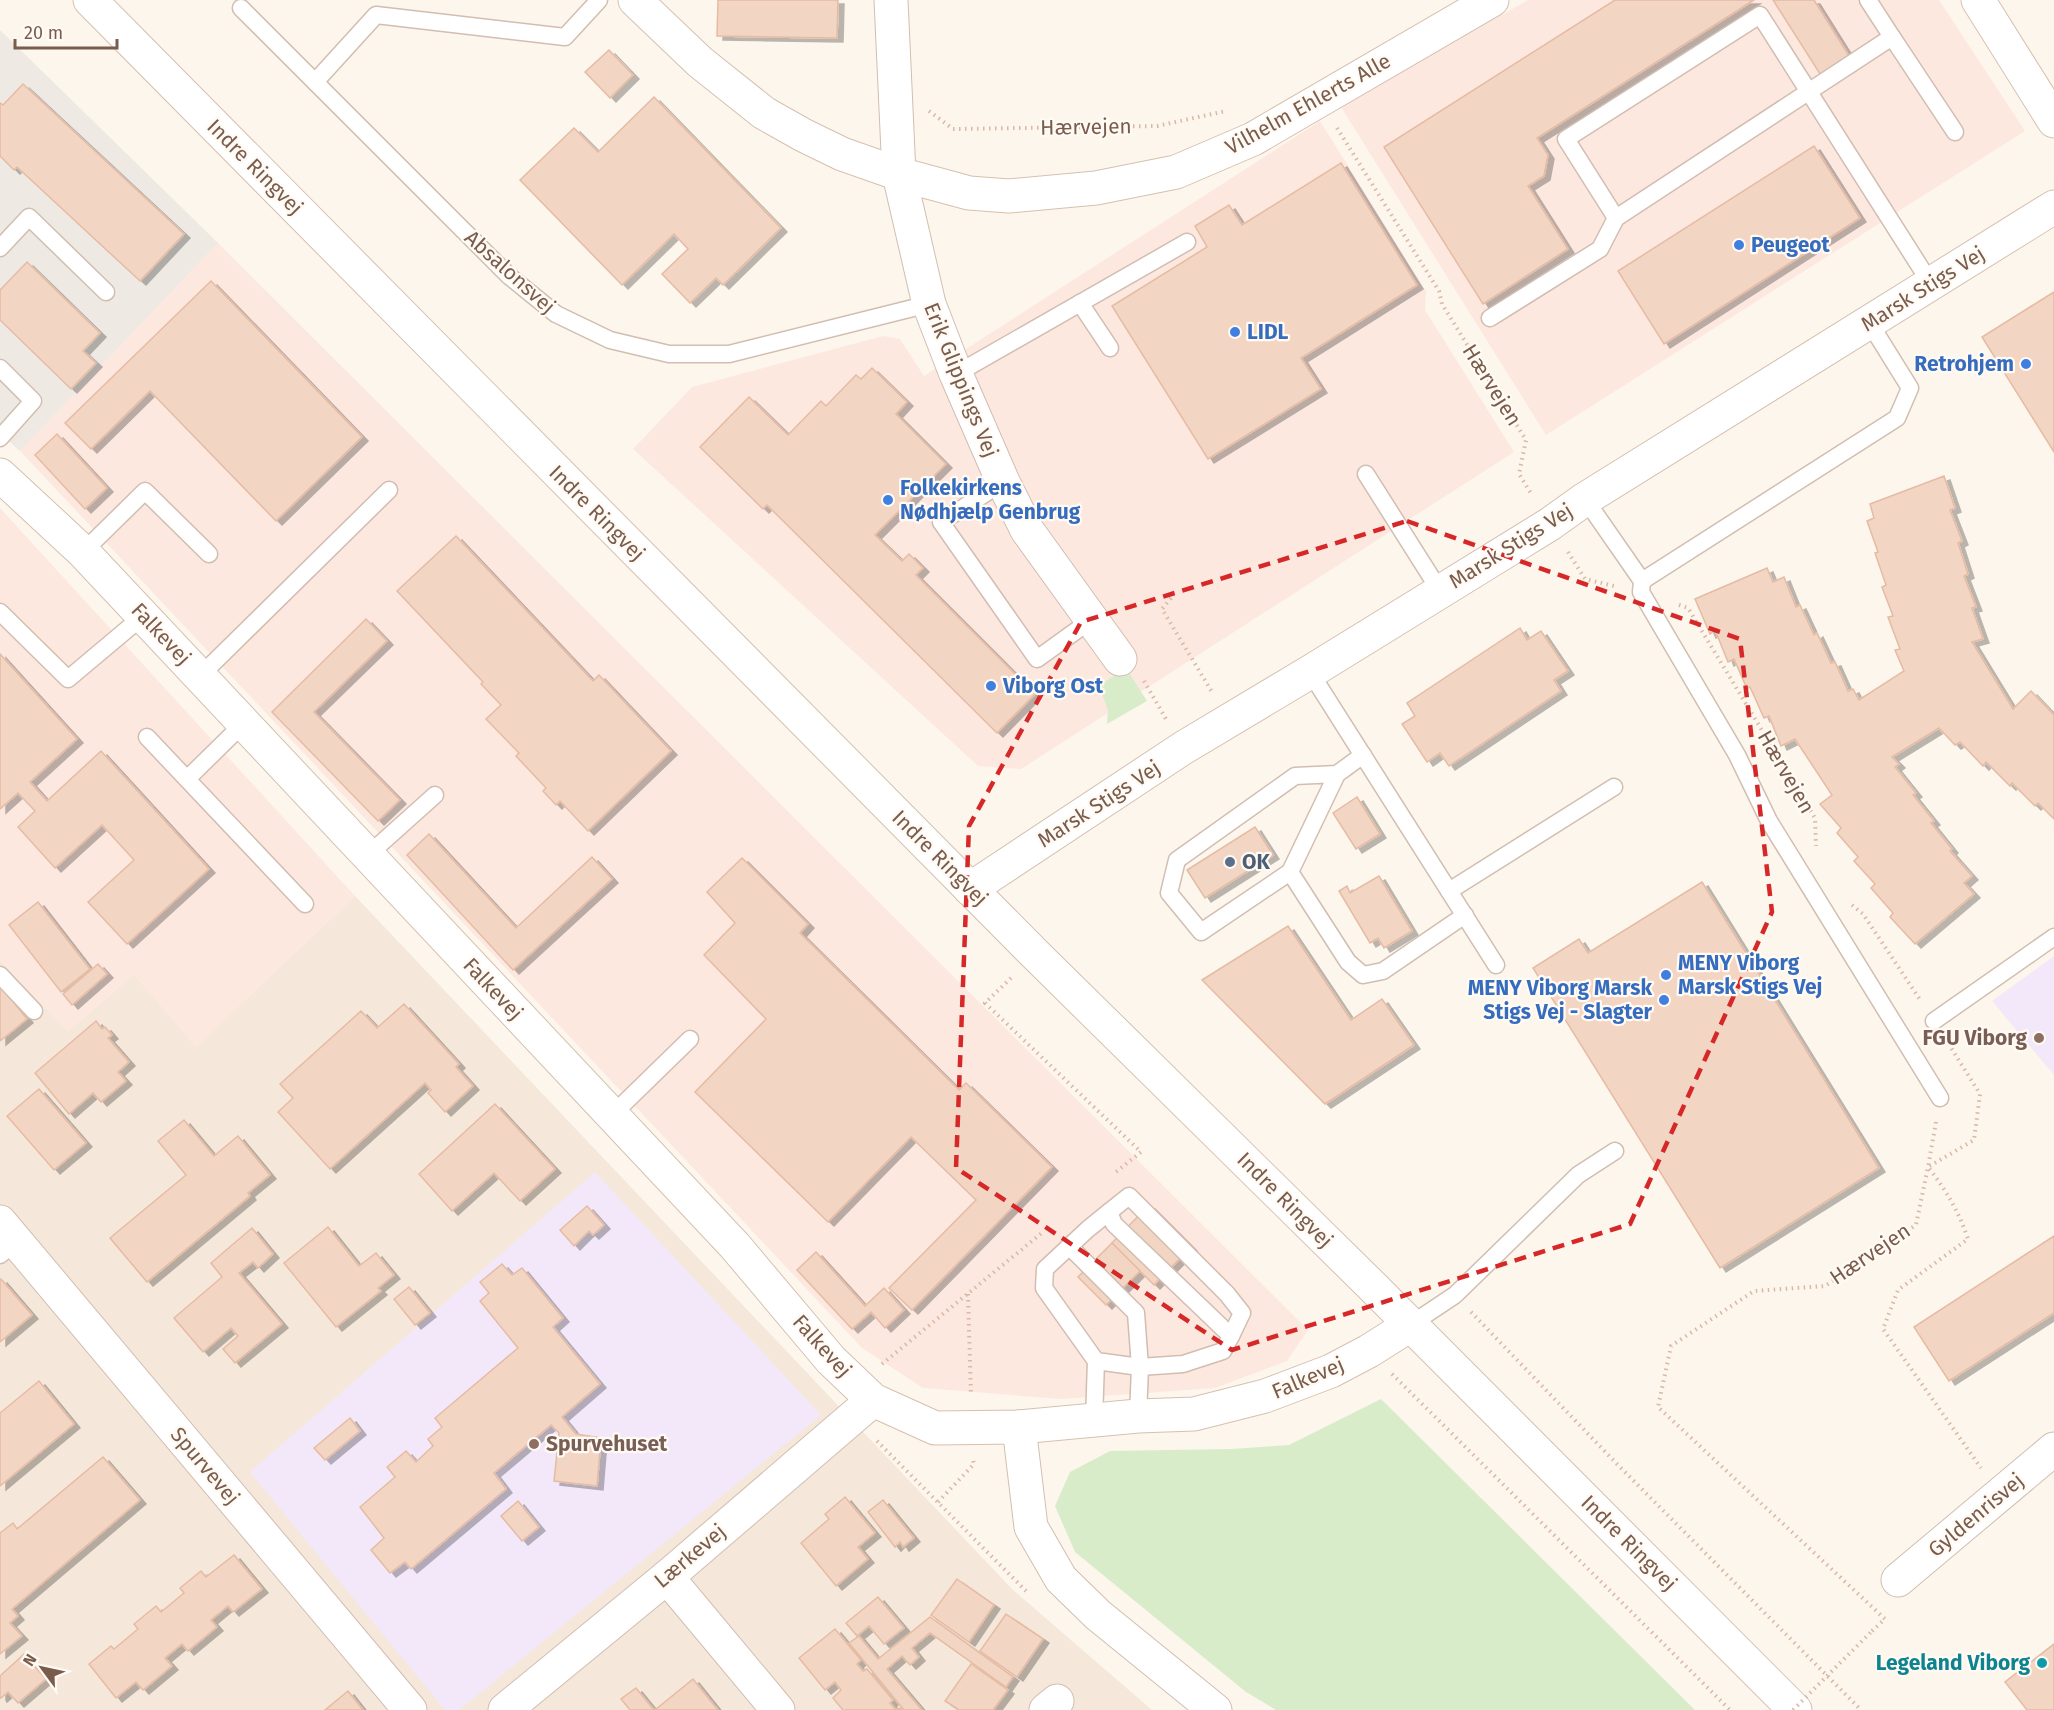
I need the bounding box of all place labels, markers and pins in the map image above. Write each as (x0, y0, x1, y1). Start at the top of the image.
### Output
place label: Peugeot (1751, 232, 1831, 258)
marker: Peugeot (1732, 238, 1746, 252)
place label: LIDL (1247, 319, 1289, 345)
marker: LIDL (1228, 325, 1242, 339)
place label: Retrohjem (1914, 351, 2014, 377)
marker: Retrohjem (2019, 357, 2033, 371)
place label: Folkekirkens Nødhjælp Genbrug (900, 475, 1081, 525)
marker: Folkekirkens Nødhjælp Genbrug (881, 493, 895, 507)
place label: Viborg Ost (1002, 673, 1104, 699)
marker: Viborg Ost (984, 679, 998, 693)
place label: OK (1242, 849, 1271, 875)
marker: OK (1223, 855, 1237, 869)
place label: MENY Viborg Marsk Stigs Vej (1678, 950, 1822, 1000)
marker: MENY Viborg Marsk Stigs Vej (1659, 968, 1673, 982)
place label: MENY Viborg Marsk Stigs Vej - Slagter (1468, 975, 1653, 1025)
marker: MENY Viborg Marsk Stigs Vej - Slagter (1657, 993, 1671, 1007)
place label: FGU Viborg (1923, 1025, 2027, 1051)
marker: FGU Viborg (2032, 1031, 2046, 1045)
place label: Spurvehuset (546, 1431, 668, 1457)
marker: Spurvehuset (527, 1437, 541, 1451)
place label: Legeland Viborg (1876, 1650, 2030, 1676)
marker: Legeland Viborg (2035, 1656, 2049, 1670)

